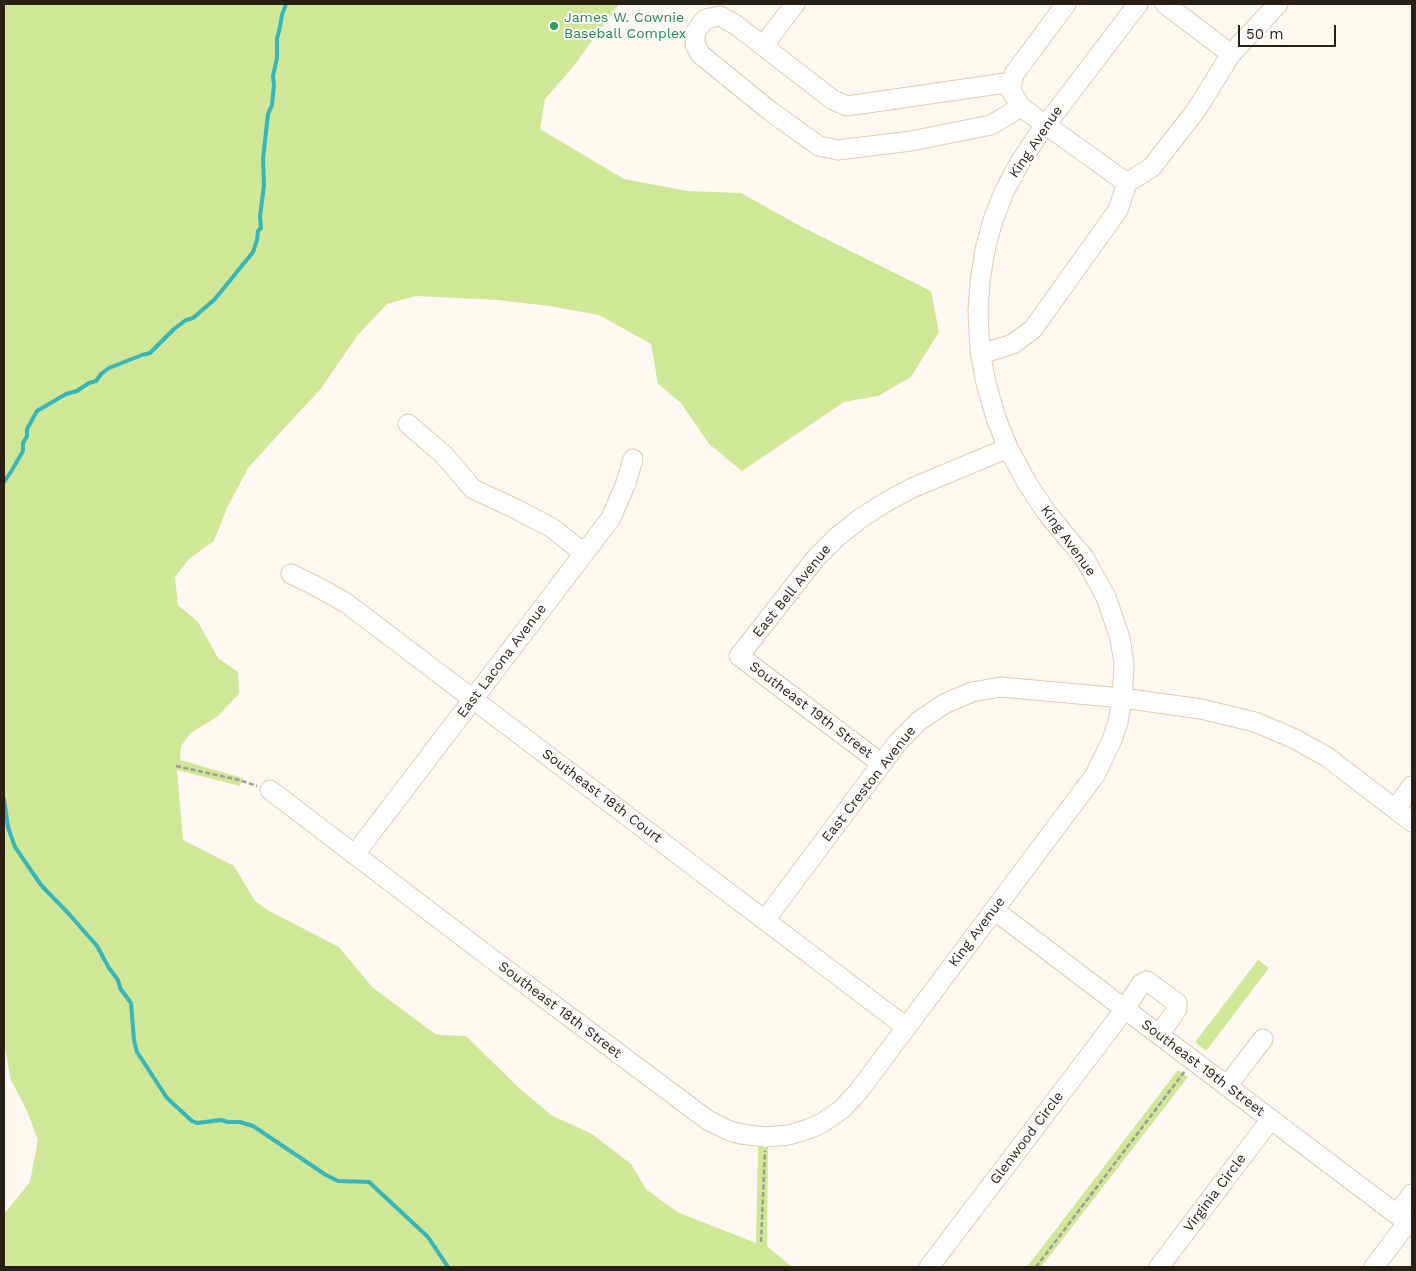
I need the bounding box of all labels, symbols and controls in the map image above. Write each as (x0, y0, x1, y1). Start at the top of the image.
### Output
place label: James W. Cownie Baseball Complex (564, 10, 686, 42)
scale bar (1241, 15, 1338, 47)
marker: James W. Cownie Baseball Complex (548, 20, 560, 32)
text: 50 m (1246, 25, 1283, 43)
street label: King Avenue (1006, 103, 1066, 181)
street label: King Avenue (1037, 502, 1099, 580)
street label: East Bell Avenue (749, 541, 835, 641)
street label: East Lacona Avenue (454, 601, 550, 721)
street label: Southeast 19th Street (746, 658, 876, 762)
street label: East Creston Avenue (818, 723, 920, 845)
street label: Southeast 18th Court (539, 745, 665, 847)
street label: King Avenue (945, 894, 1009, 970)
street label: Southeast 18th Street (495, 958, 625, 1062)
street label: Southeast 19th Street (1138, 1016, 1268, 1120)
street label: Glenwood Circle (987, 1088, 1067, 1188)
street label: Virginia Circle (1180, 1151, 1250, 1235)

